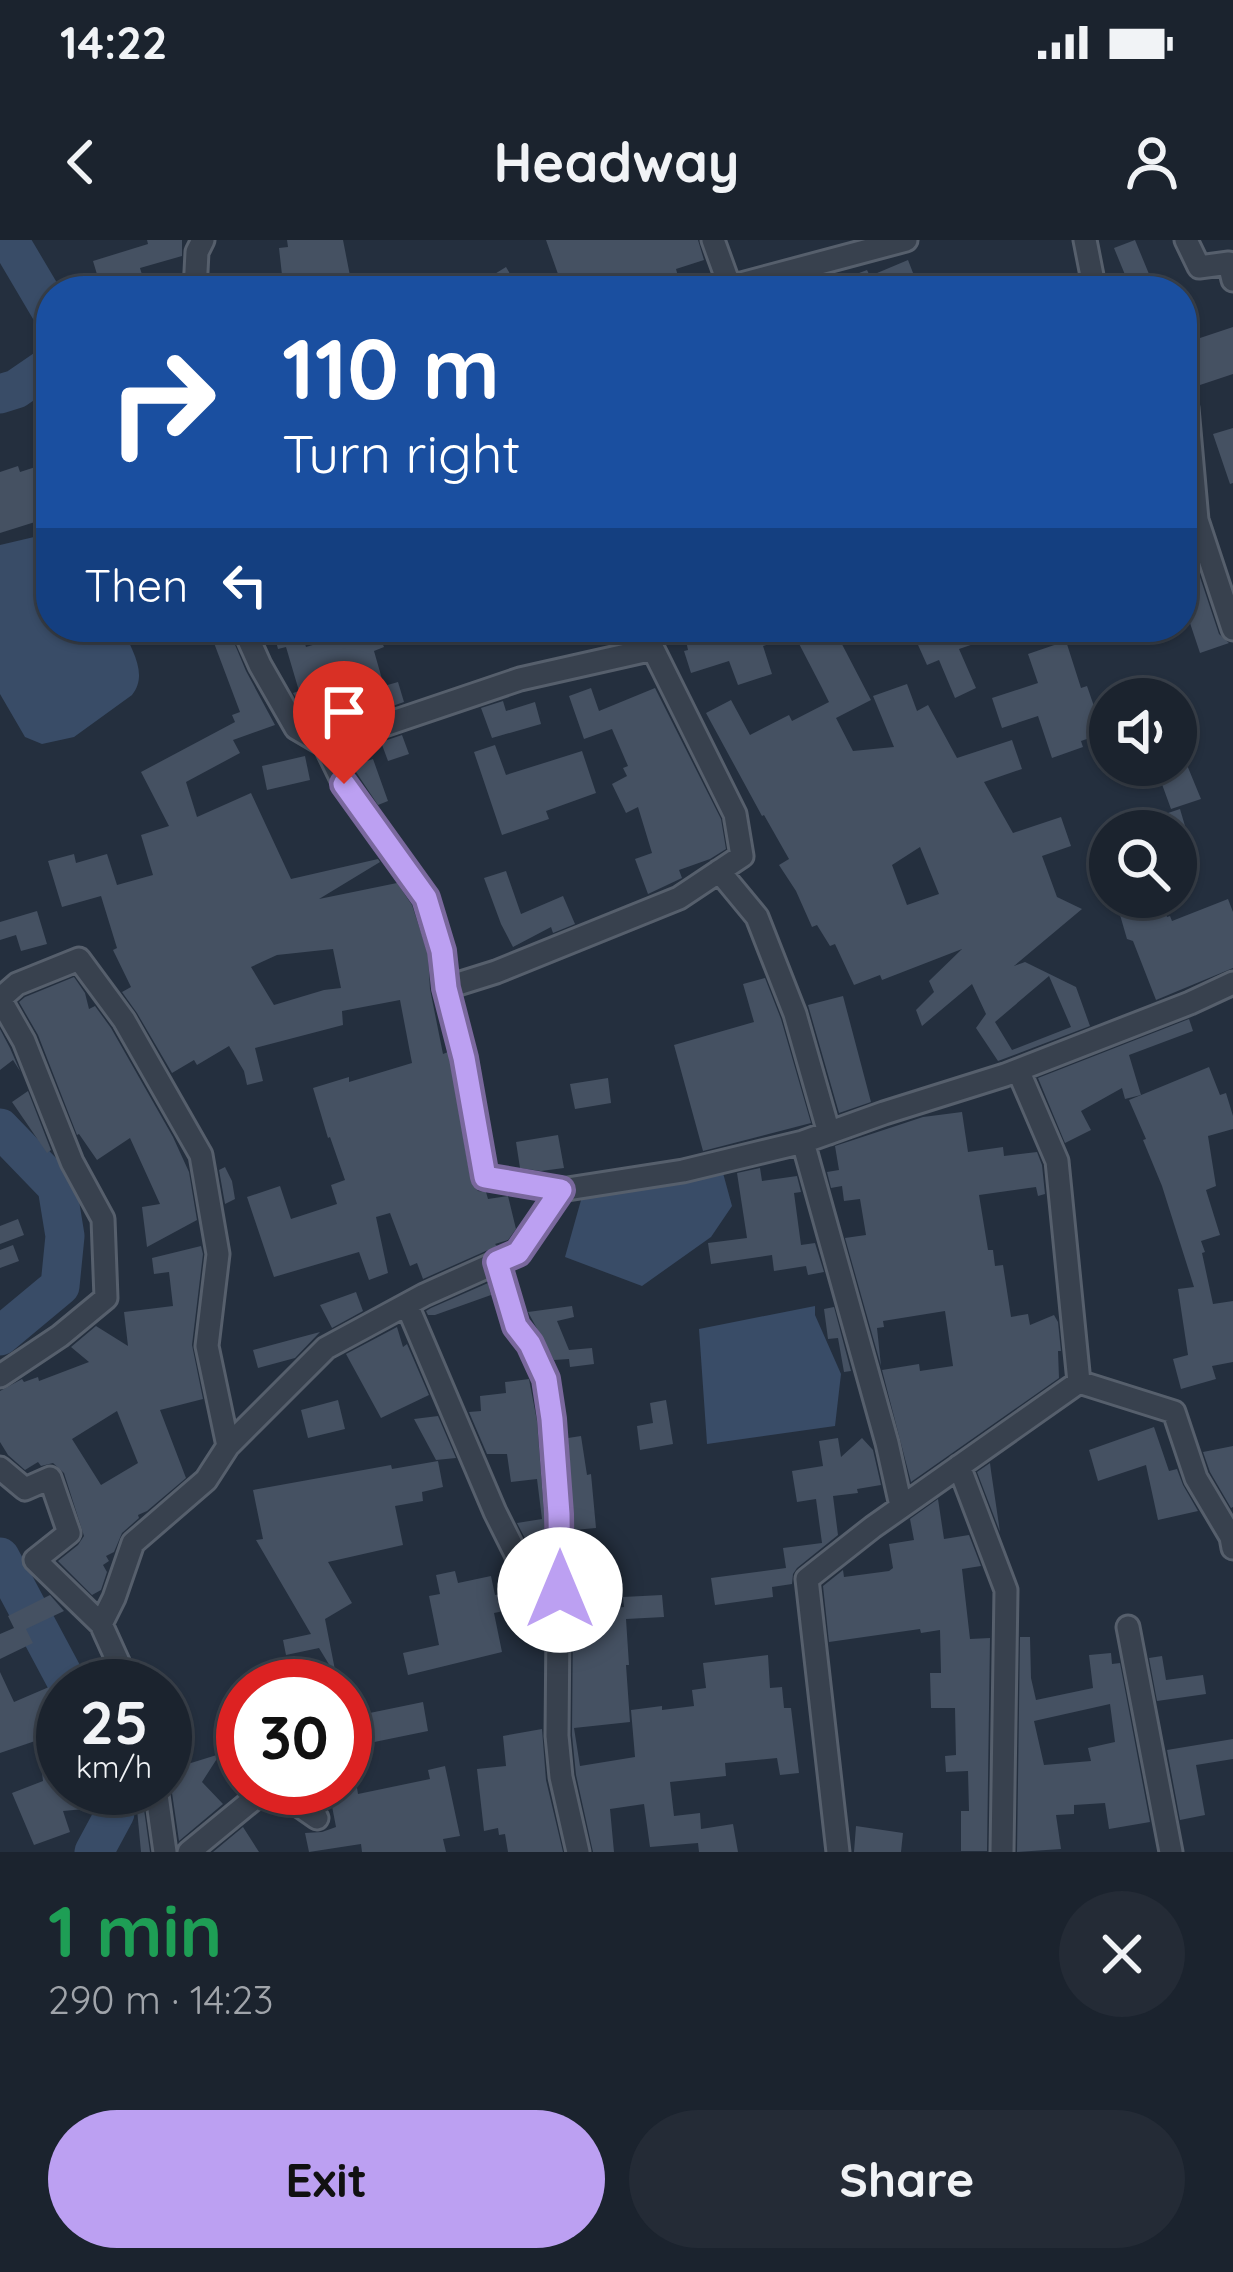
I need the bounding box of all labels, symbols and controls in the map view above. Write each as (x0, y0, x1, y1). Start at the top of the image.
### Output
text: 14:22 (60, 14, 167, 70)
text: Headway (493, 128, 740, 196)
icon: back (48, 129, 114, 195)
icon: person (1119, 129, 1185, 195)
text: 110 m (282, 315, 500, 420)
icon: right (84, 324, 240, 480)
text: Turn right (282, 419, 521, 487)
icon: left (212, 552, 278, 618)
text: Then (84, 557, 188, 613)
pin (293, 661, 395, 784)
map controls (1089, 678, 1197, 918)
button: sound (1089, 678, 1197, 786)
icon: arrive (311, 679, 377, 745)
button: search (1089, 810, 1197, 918)
position arrow (497, 1527, 623, 1653)
speed limit sign: 30 (216, 1659, 372, 1815)
text: 25 (80, 1684, 148, 1759)
text: km/h (76, 1748, 152, 1786)
text: 1 min (48, 1885, 222, 1975)
button: close (1059, 1891, 1185, 2017)
text: 290 m · 14:23 (48, 1975, 273, 2024)
button: Exit (48, 2110, 605, 2248)
button: Share (629, 2110, 1185, 2248)

